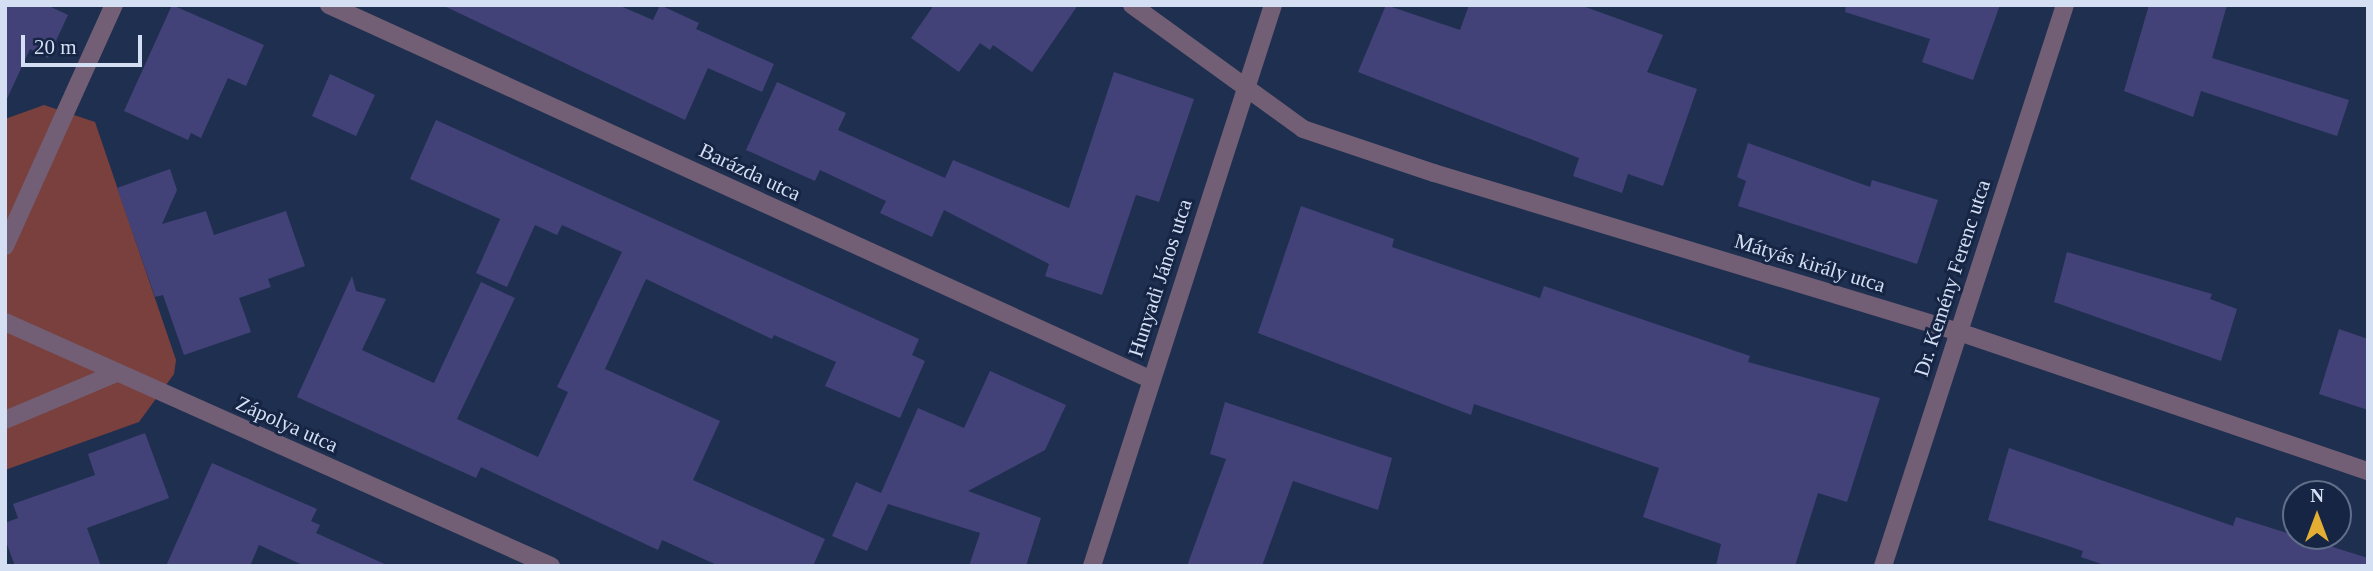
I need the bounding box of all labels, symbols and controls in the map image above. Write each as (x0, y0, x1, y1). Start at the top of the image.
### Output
scale bar (24, 21, 145, 65)
text: 20 m (34, 35, 77, 59)
street label: Barázda utca (695, 138, 805, 206)
street label: Dr. Kemény Ferenc utca (1908, 177, 1996, 379)
street label: Hunyadi János utca (1123, 196, 1197, 360)
street label: Mátyás király utca (1732, 228, 1888, 298)
street label: Zápolya utca (232, 390, 342, 458)
north arrow (2282, 480, 2352, 550)
text: N (2310, 485, 2324, 506)

